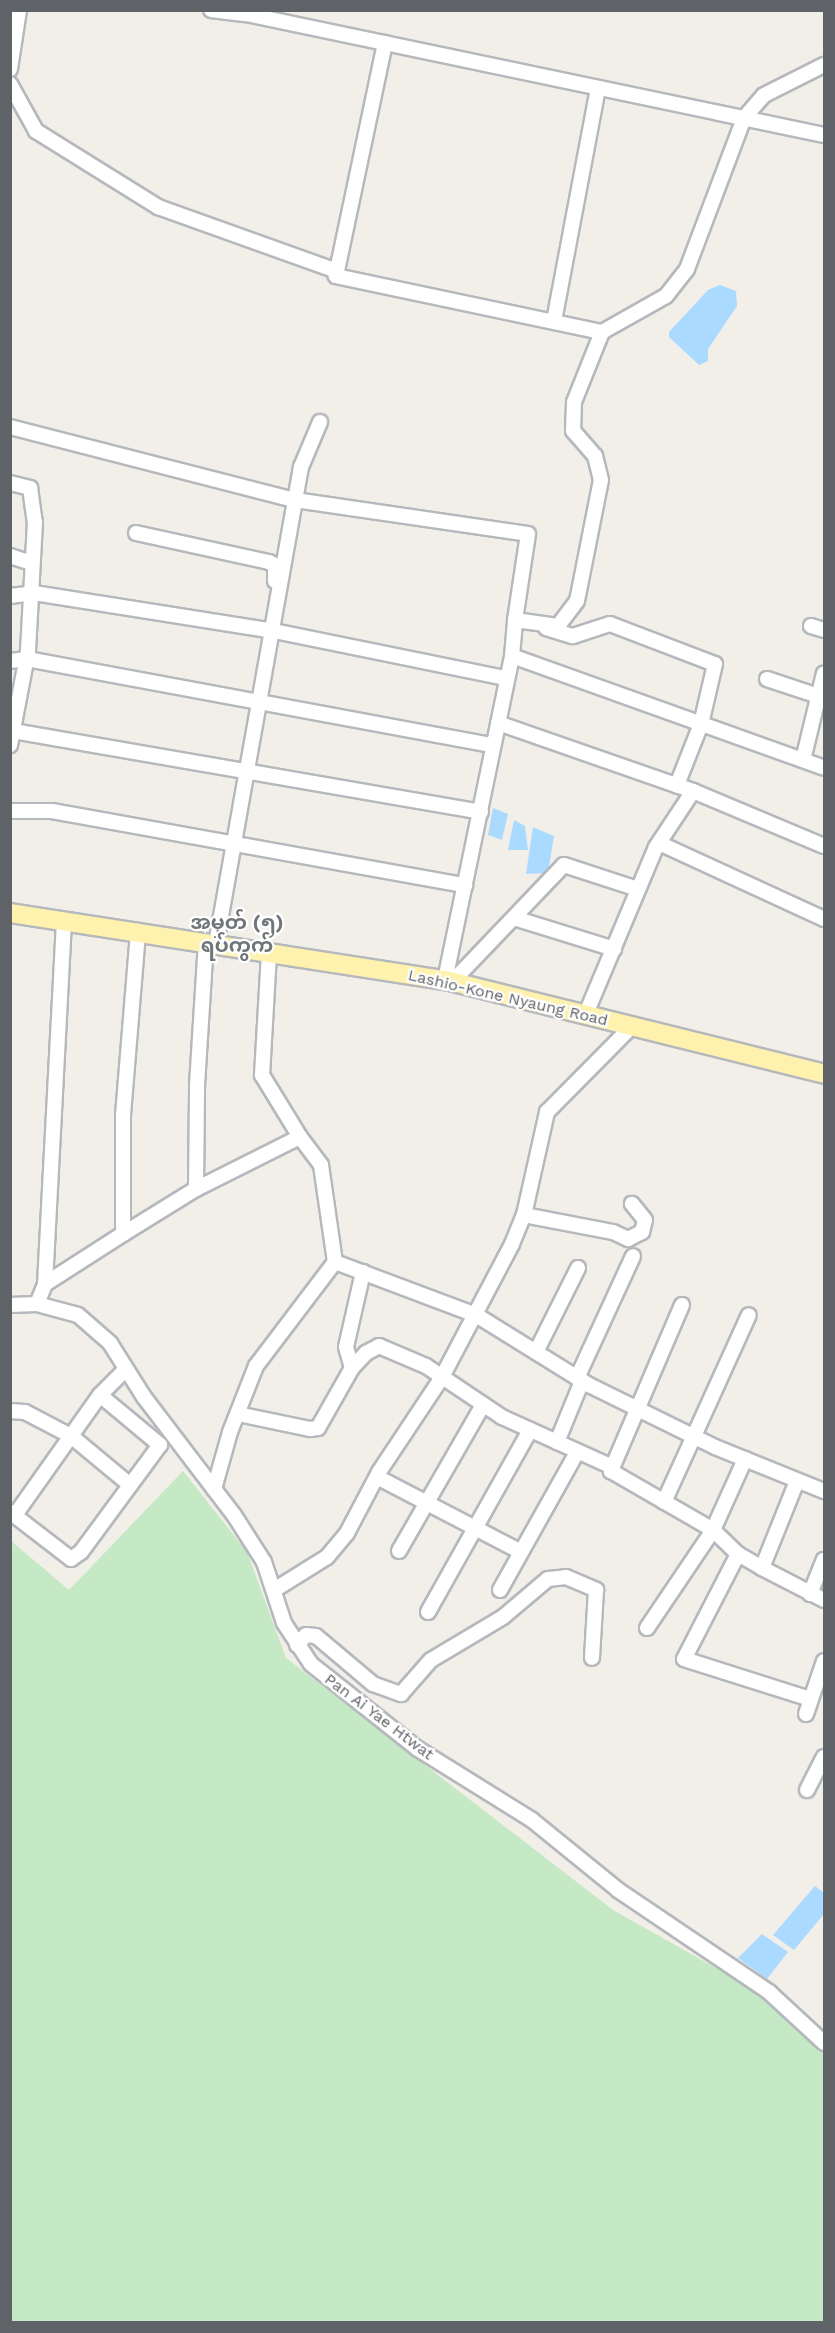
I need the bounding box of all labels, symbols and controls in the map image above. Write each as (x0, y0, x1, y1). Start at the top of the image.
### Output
district label: အမှတ် (၅) ရပ်ကွက် (190, 911, 284, 958)
street label: Lashio-Kone Nyaung Road (406, 966, 610, 1030)
street label: Pan Ai Yae Htwat (320, 1669, 438, 1765)

